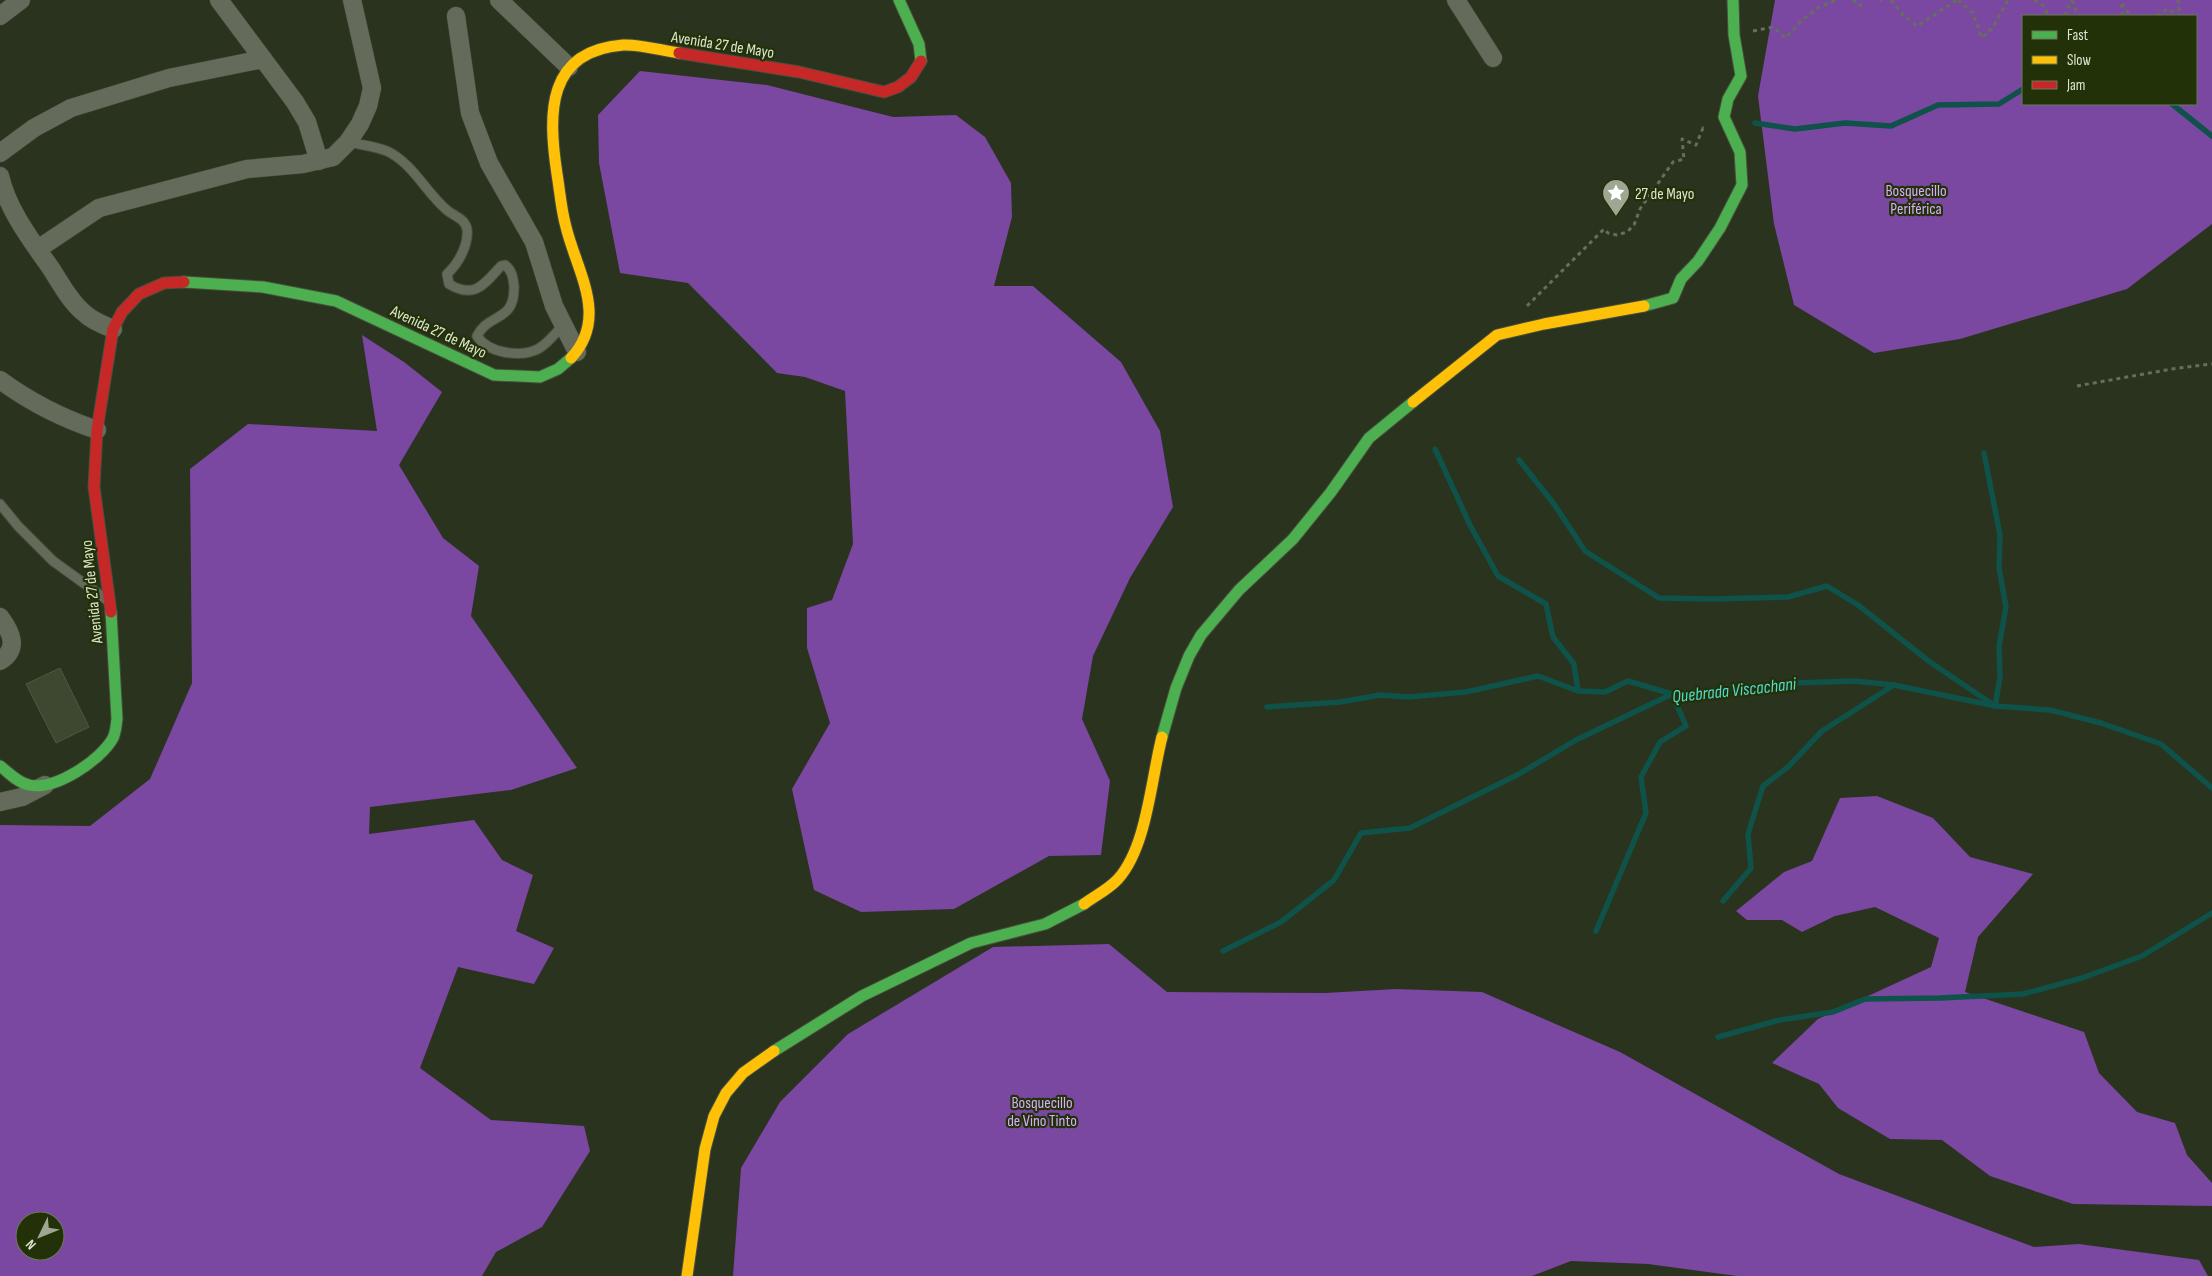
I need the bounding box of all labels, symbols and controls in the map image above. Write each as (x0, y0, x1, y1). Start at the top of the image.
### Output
legend (2022, 15, 2197, 105)
text: Fast (2067, 26, 2089, 45)
street label: Avenida 27 de Mayo (669, 28, 776, 63)
text: Slow (2067, 51, 2091, 70)
text: Jam (2066, 76, 2085, 95)
place icon: 27 de Mayo (1601, 178, 1631, 217)
park label: Bosquecillo Periférica (1885, 182, 1947, 219)
place label: 27 de Mayo (1635, 185, 1694, 204)
street label: Avenida 27 de Mayo (386, 301, 489, 363)
street label: Avenida 27 de Mayo (78, 539, 107, 645)
water label: Quebrada Viscachani (1671, 673, 1798, 707)
park label: Bosquecillo de Vino Tinto (1007, 1094, 1077, 1131)
north arrow (15, 1211, 65, 1261)
text: N (22, 1236, 40, 1253)

